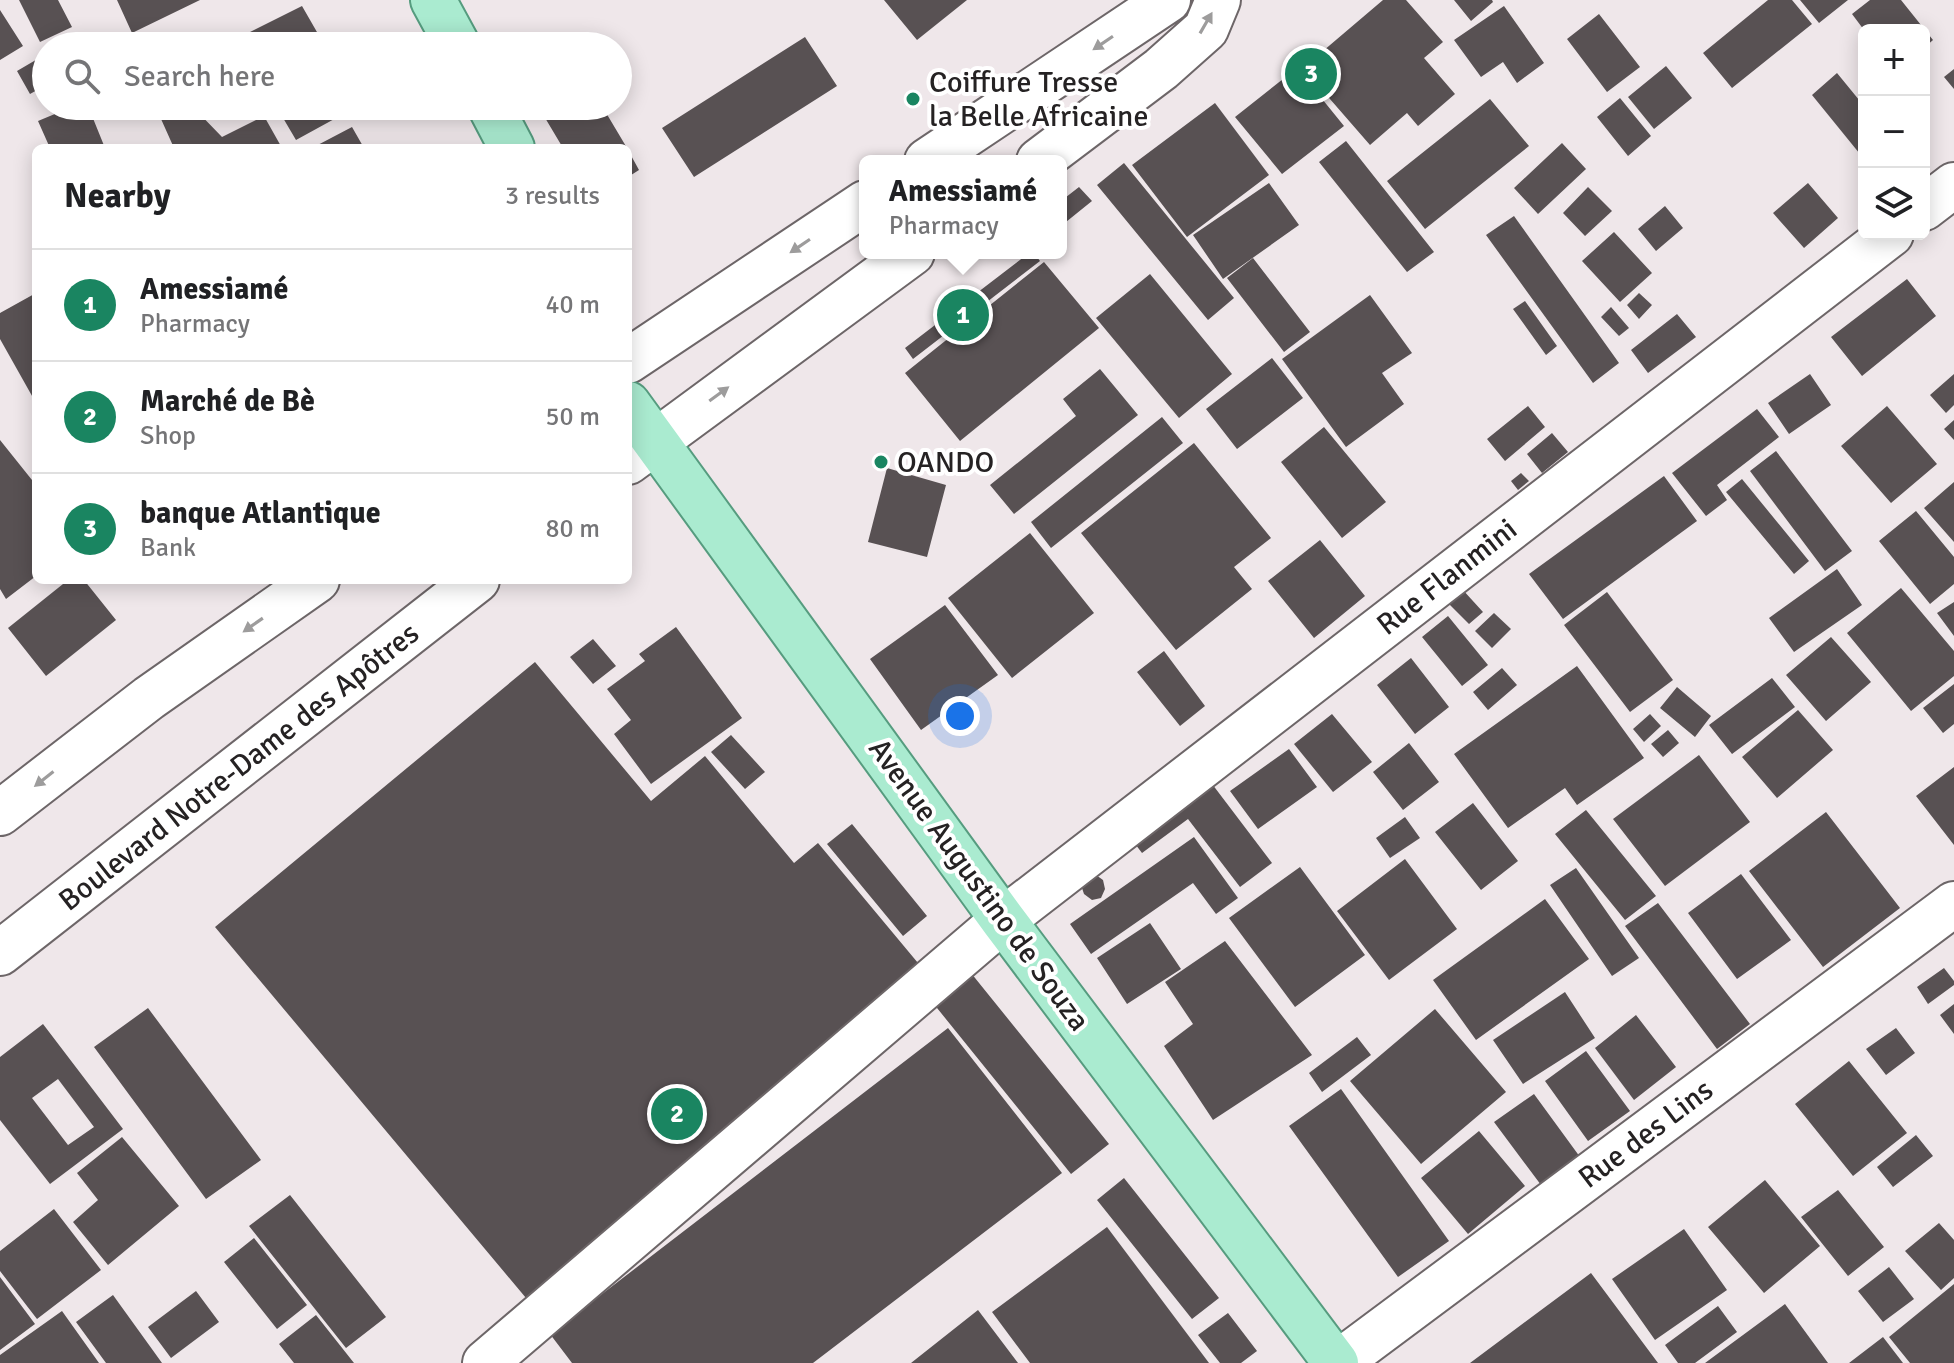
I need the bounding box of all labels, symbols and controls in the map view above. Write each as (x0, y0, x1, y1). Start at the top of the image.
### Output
one-way arrow (1198, 12, 1213, 35)
map controls (1858, 24, 1930, 240)
button: + (1858, 24, 1930, 96)
search box (32, 32, 632, 120)
one-way arrow (1093, 36, 1114, 51)
pin: 3 (1285, 44, 1337, 104)
icon: search (60, 54, 104, 98)
text: Search here (124, 58, 275, 95)
place label: Coiffure Tresse la Belle Africaine (929, 64, 1149, 135)
marker: Coiffure Tresse la Belle Africaine (904, 90, 922, 108)
button: − (1858, 96, 1930, 168)
popup (859, 155, 1067, 259)
button: layers (1858, 168, 1930, 240)
text: Amessiamé (889, 173, 1037, 210)
text: Nearby (64, 175, 171, 217)
text: 3 results (505, 180, 600, 212)
text: Pharmacy (889, 210, 999, 242)
one-way arrow (790, 238, 811, 253)
text: Amessiamé (140, 271, 289, 308)
pin: 1 (937, 285, 989, 345)
text: 1 (83, 289, 97, 321)
text: 40 m (545, 289, 600, 321)
text: Pharmacy (140, 308, 250, 340)
text: Marché de Bè (140, 383, 315, 420)
one-way arrow (708, 387, 729, 403)
text: 2 (83, 401, 97, 433)
text: 50 m (545, 401, 600, 433)
text: Shop (140, 420, 196, 452)
place label: OANDO (897, 444, 994, 481)
marker: OANDO (872, 453, 890, 471)
text: banque Atlantique (140, 495, 381, 532)
street label: Rue Flanmini (1369, 511, 1525, 643)
text: 3 (83, 513, 97, 545)
text: 80 m (545, 513, 600, 545)
text: Bank (140, 532, 196, 564)
street label: Boulevard Notre-Dame des Apôtres (52, 615, 426, 919)
one-way arrow (242, 617, 264, 633)
your location (940, 696, 980, 736)
street label: Avenue Augustino de Souza (860, 732, 1098, 1038)
one-way arrow (34, 771, 54, 787)
street label: Rue des Lins (1571, 1071, 1721, 1197)
pin: 2 (651, 1084, 703, 1144)

